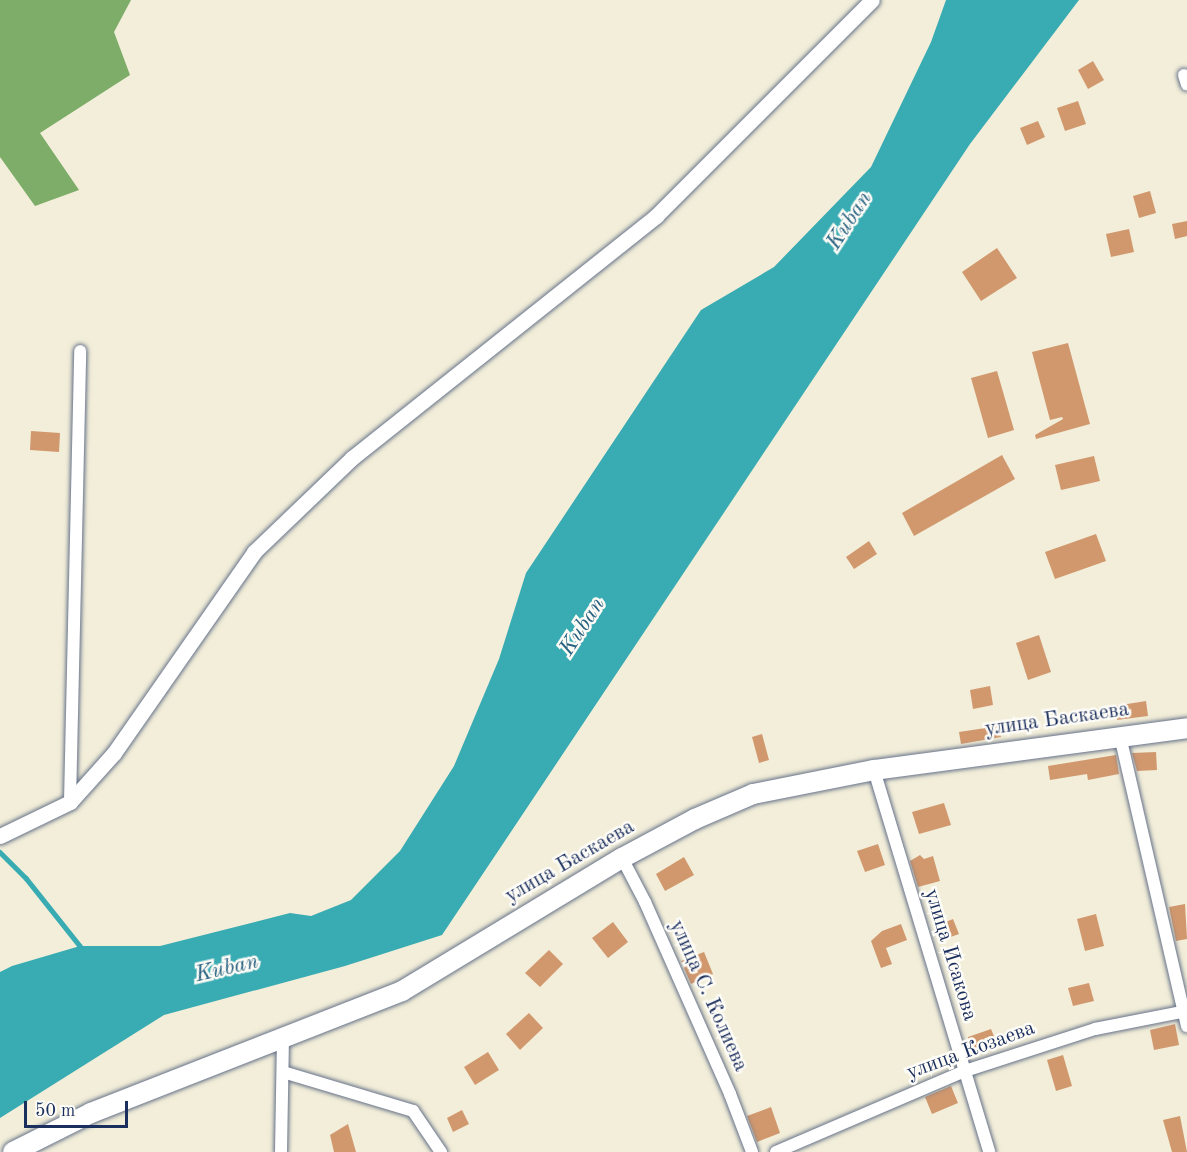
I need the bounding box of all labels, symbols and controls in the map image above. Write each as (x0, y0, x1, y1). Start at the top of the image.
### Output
water label: Kuban (821, 187, 879, 255)
water label: Kuban (554, 593, 612, 661)
street label: улица Баскаева (983, 697, 1131, 743)
street label: улица Баскаева (501, 815, 639, 909)
street label: улица Исакова (918, 886, 982, 1024)
street label: улица С. Колиева (663, 916, 753, 1076)
water label: Kuban (193, 949, 261, 989)
street label: улица Козаева (903, 1016, 1039, 1086)
scale bar (27, 1089, 130, 1127)
text: 50 m (35, 1102, 75, 1120)

